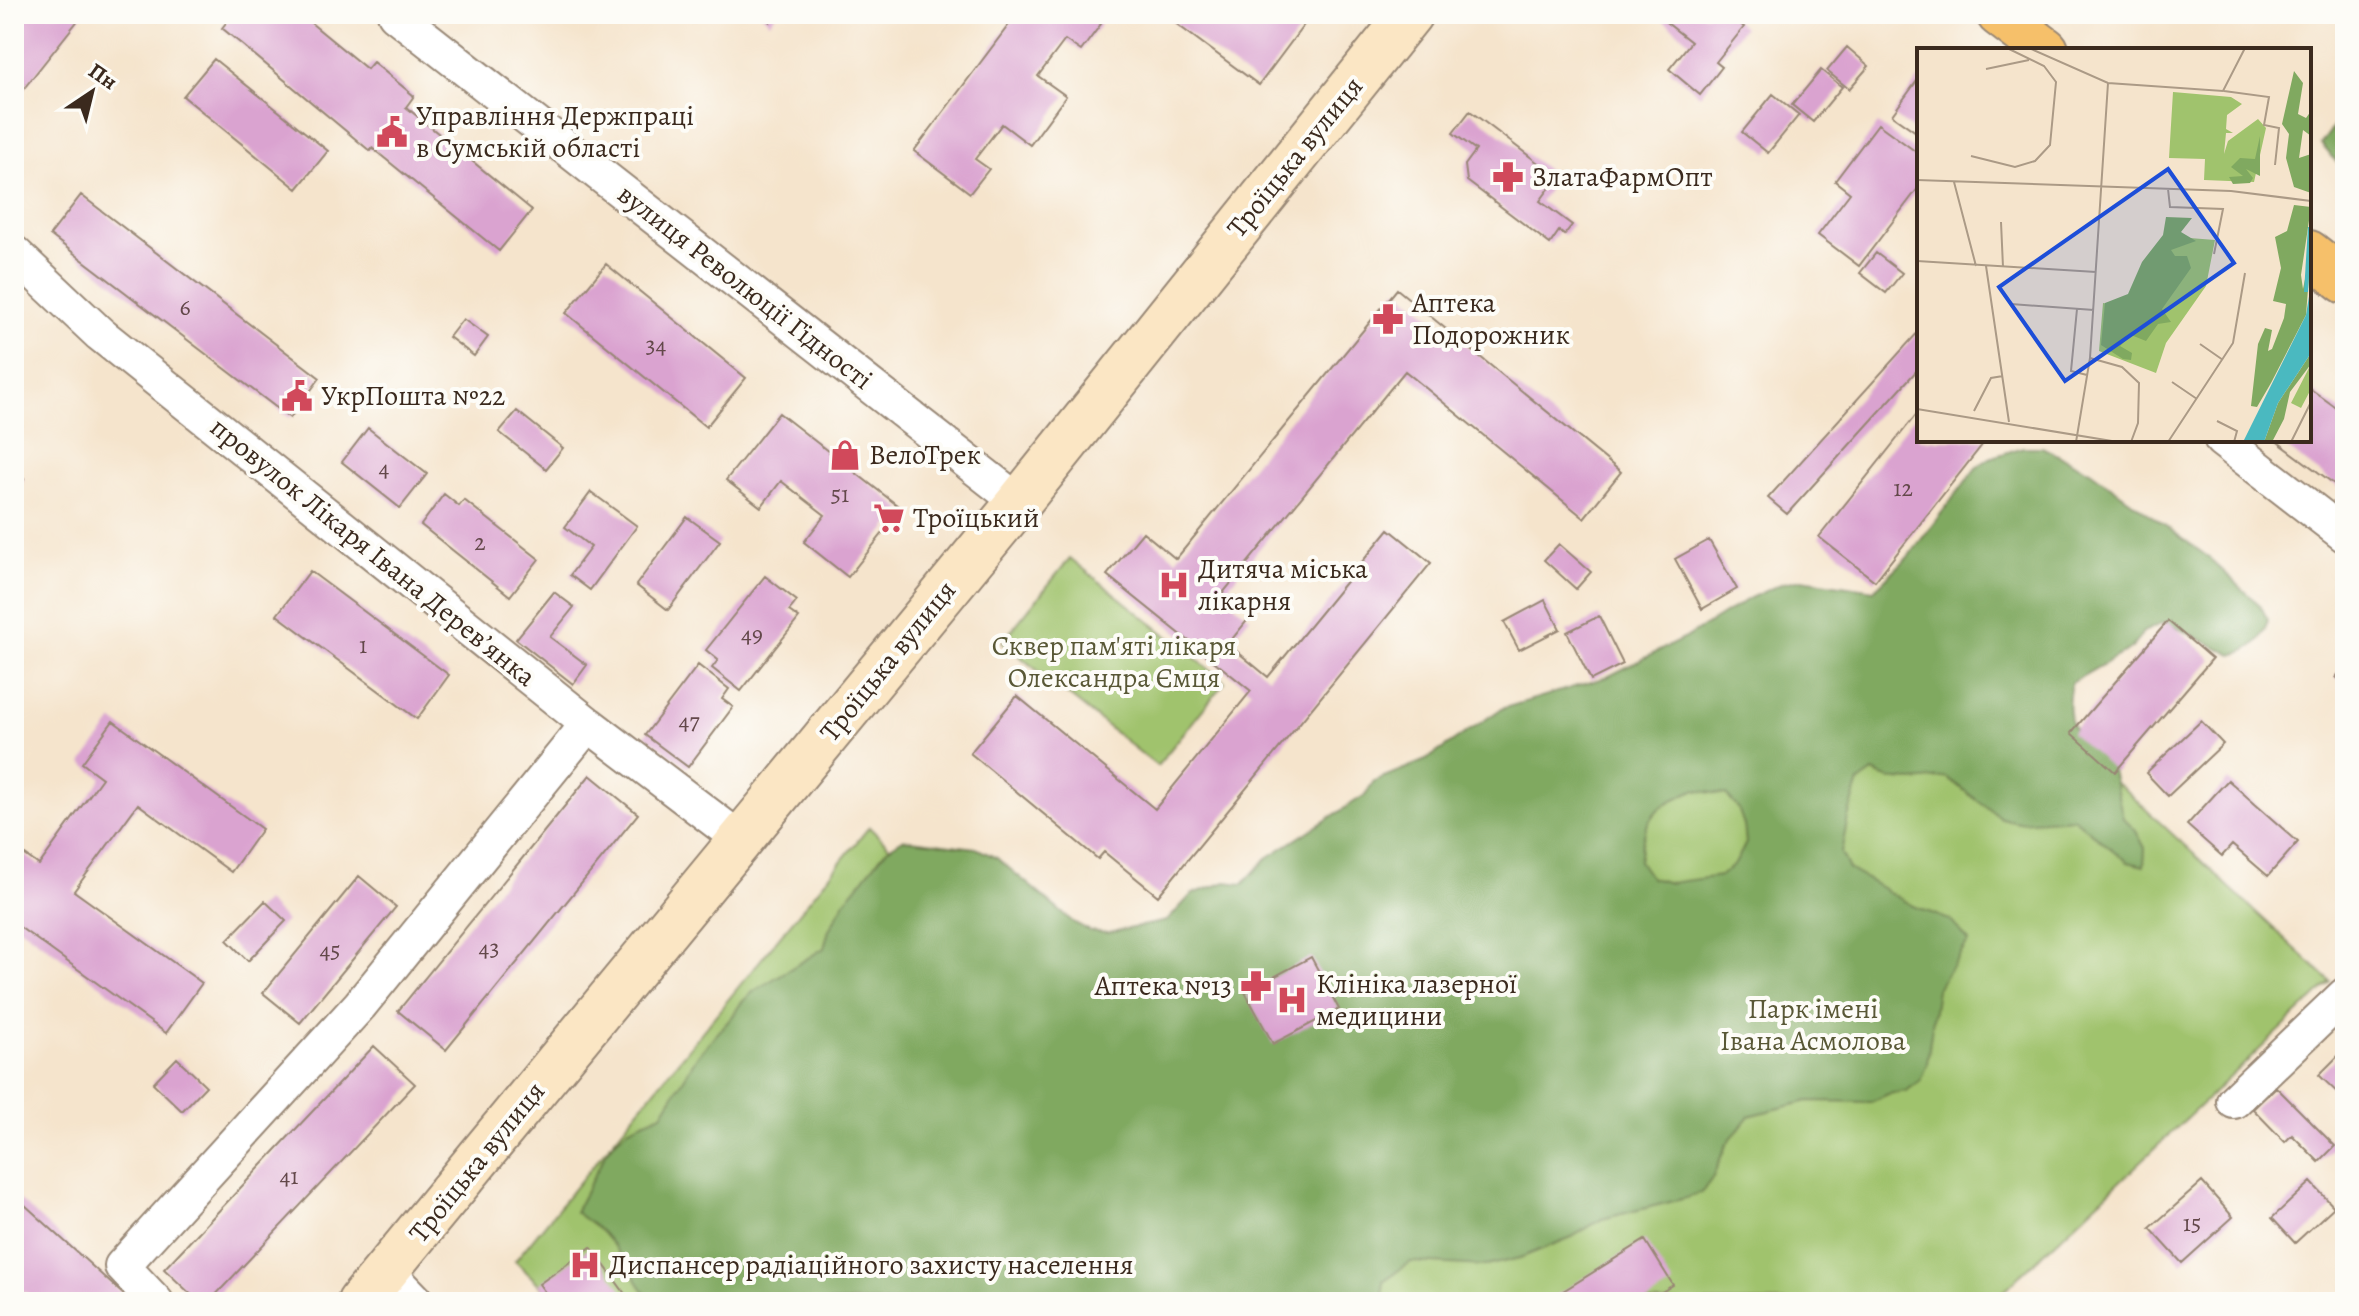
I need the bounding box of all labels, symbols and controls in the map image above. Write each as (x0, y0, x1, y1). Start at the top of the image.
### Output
inset map (1917, 48, 2311, 442)
north arrow (52, 52, 132, 132)
text: Пн (83, 56, 123, 97)
street label: Троїцька вулиця (1218, 69, 1372, 245)
place label: Управління Держпраці в Сумській області (416, 97, 694, 167)
public building icon: Управління Держпраці в Сумській області (375, 115, 409, 149)
place label: ЗлатаФармОпт (1532, 158, 1713, 196)
pharmacy icon: ЗлатаФармОпт (1491, 160, 1525, 194)
street label: вулиця Революції Гідності (610, 175, 880, 399)
place label: Аптека Подорожник (1411, 284, 1570, 354)
house number: 6 (179, 291, 191, 323)
pharmacy icon: Аптека Подорожник (1371, 302, 1405, 336)
house number: 34 (646, 329, 667, 361)
place label: УкрПошта №22 (321, 377, 505, 415)
public building icon: УкрПошта №22 (280, 379, 314, 413)
street label: провулок Лікаря Івана Деревʼянка (202, 409, 544, 695)
place label: ВелоТрек (869, 436, 981, 474)
shop icon: ВелоТрек (828, 438, 862, 472)
house number: 4 (379, 452, 390, 484)
house number: 12 (1893, 472, 1913, 504)
house number: 51 (831, 478, 849, 510)
place label: Троїцький (913, 499, 1039, 537)
supermarket icon: Троїцький (872, 501, 906, 535)
house number: 2 (474, 526, 486, 558)
place label: Дитяча міська лікарня (1198, 550, 1368, 620)
hospital icon: Дитяча міська лікарня (1157, 568, 1191, 602)
street label: Троїцька вулиця (811, 573, 965, 749)
house number: 49 (741, 618, 763, 650)
park label: Сквер пам'яті лікаря Олександра Ємця (992, 627, 1236, 697)
house number: 1 (359, 629, 367, 661)
house number: 47 (679, 705, 700, 737)
house number: 43 (479, 932, 499, 964)
house number: 45 (319, 934, 341, 966)
place label: Клініка лазерної медицини (1316, 965, 1517, 1035)
place label: Аптека №13 (1094, 967, 1232, 1005)
pharmacy icon: Аптека №13 (1239, 969, 1273, 1003)
hospital icon: Клініка лазерної медицини (1275, 983, 1309, 1017)
park label: Парк імені Івана Асмолова (1720, 990, 1906, 1060)
street label: Троїцька вулиця (400, 1074, 554, 1250)
house number: 41 (279, 1160, 299, 1192)
house number: 15 (2183, 1207, 2201, 1239)
place label: Диспансер радіаційного захисту населення (609, 1246, 1134, 1284)
hospital icon: Диспансер радіаційного захисту населення (568, 1248, 602, 1282)

